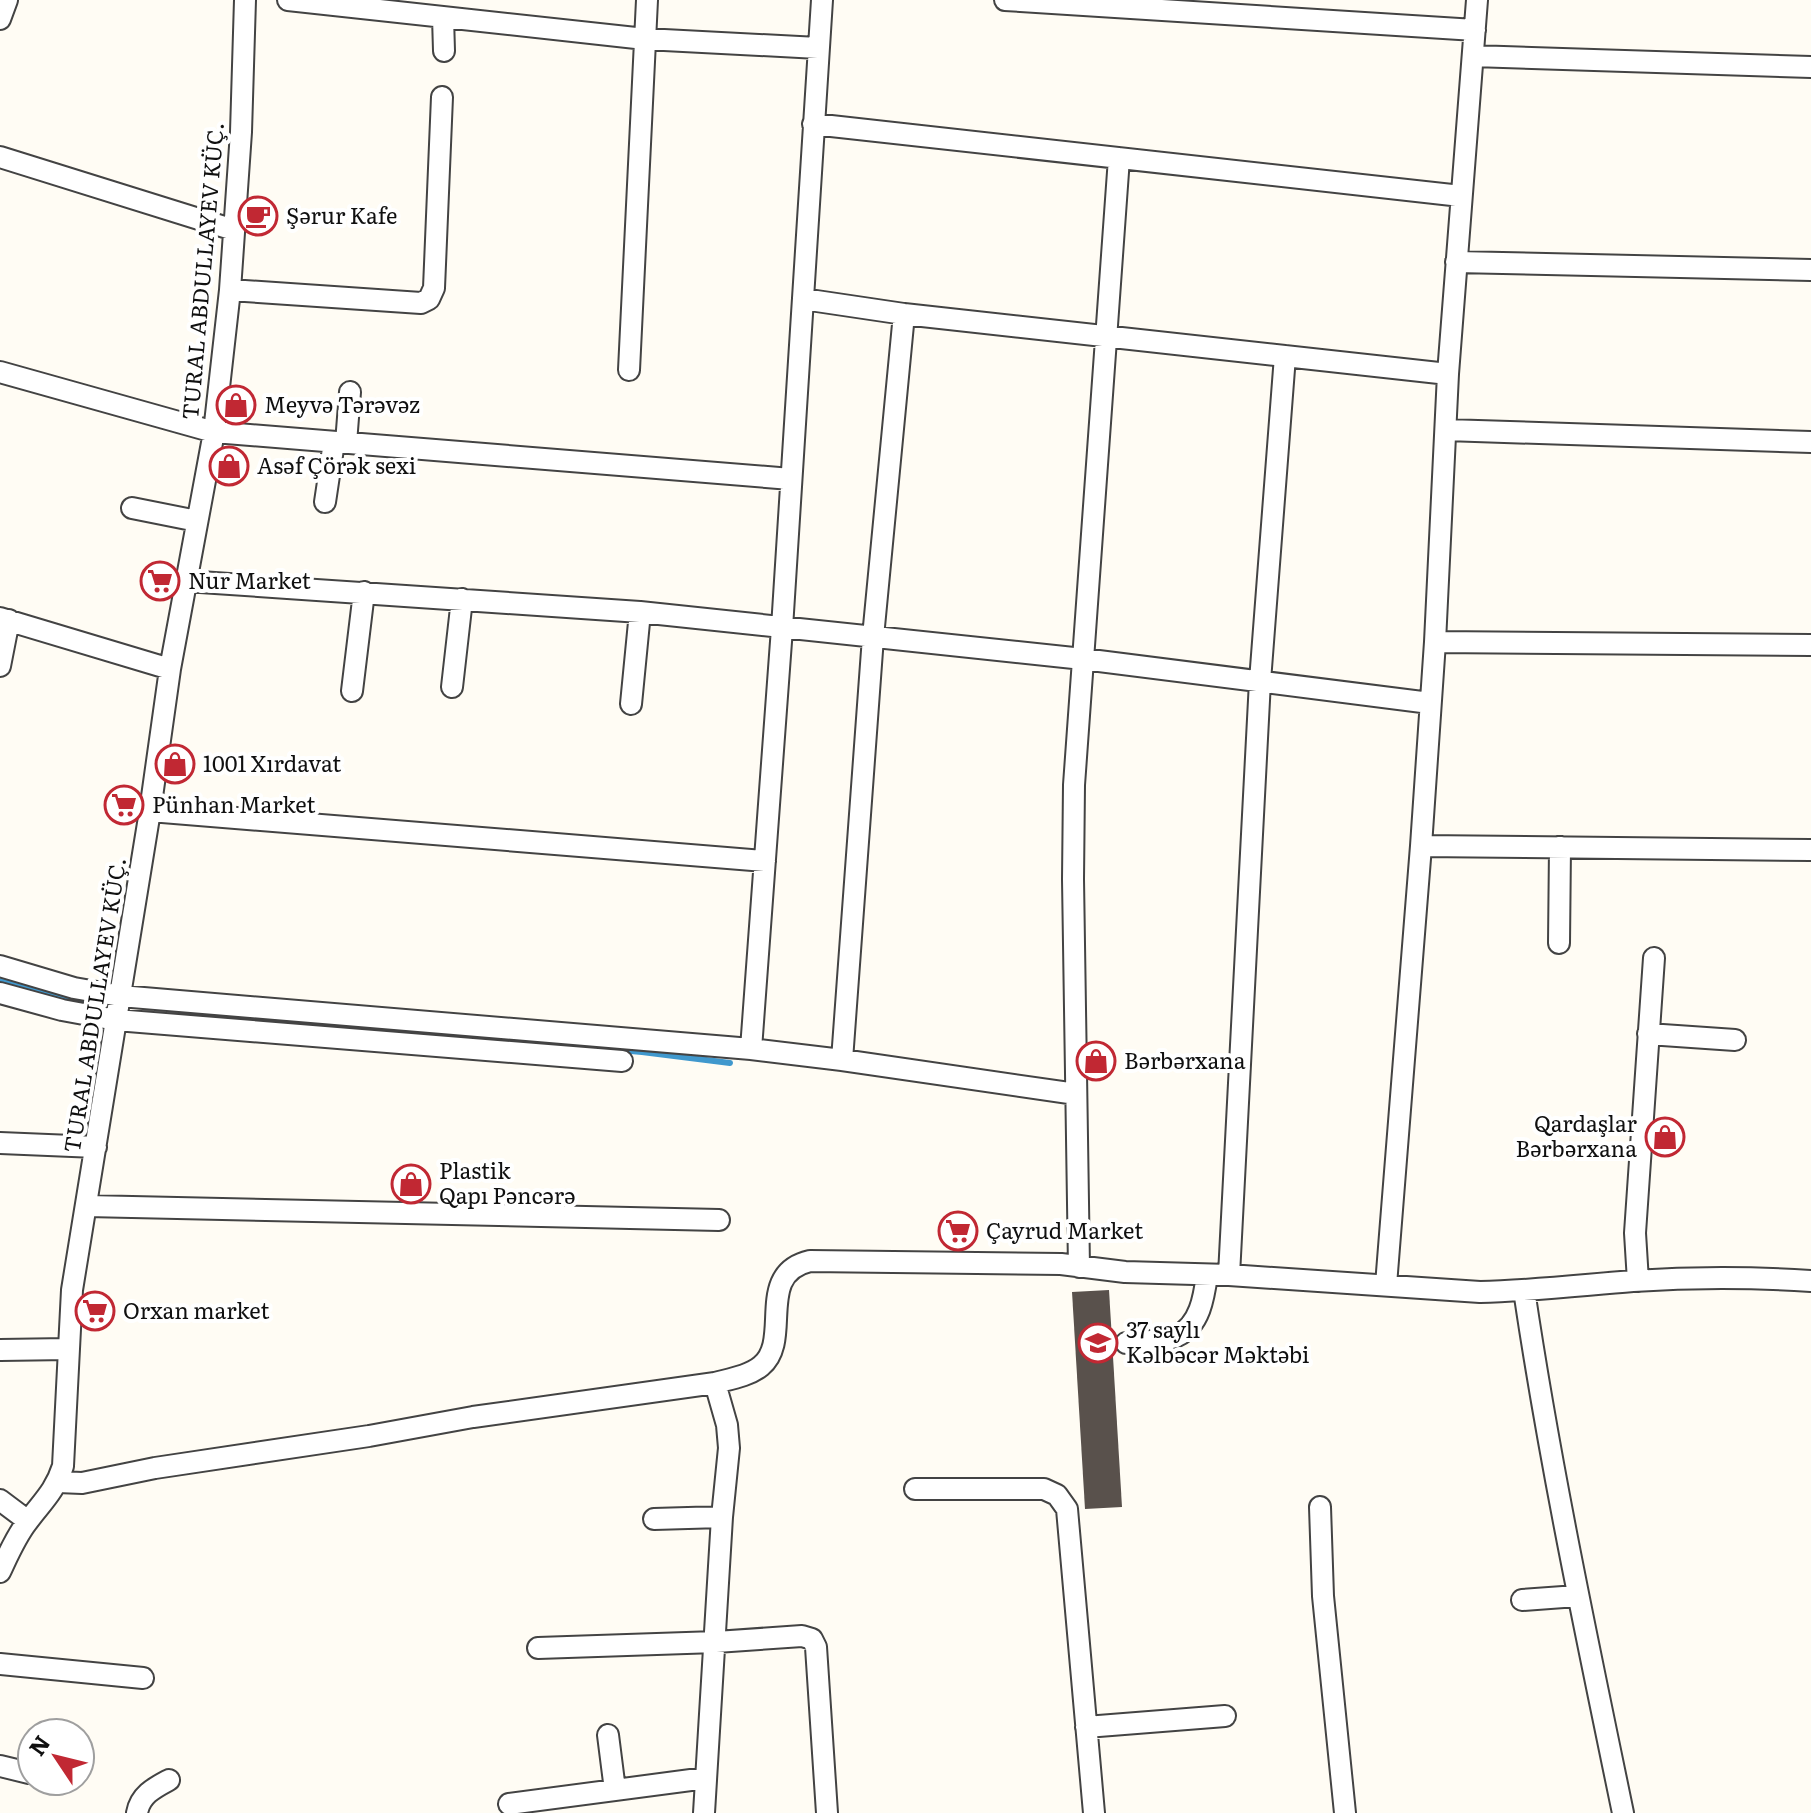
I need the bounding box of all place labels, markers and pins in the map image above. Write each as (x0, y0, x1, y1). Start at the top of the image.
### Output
cafe icon: Şərur Kafe (237, 195, 279, 237)
place label: Şərur Kafe (286, 198, 398, 231)
shop icon: Meyvə Tərəvəz (215, 384, 257, 426)
place label: Meyvə Tərəvəz (264, 387, 420, 420)
shop icon: Asəf Çörək sexi (208, 445, 250, 487)
place label: Asəf Çörək sexi (257, 448, 416, 481)
supermarket icon: Nur Market (139, 560, 181, 602)
place label: Nur Market (188, 563, 311, 596)
shop icon: 1001 Xırdavat (154, 743, 196, 785)
place label: 1001 Xırdavat (203, 746, 341, 779)
supermarket icon: Pünhan Market (103, 784, 145, 826)
place label: Pünhan Market (152, 787, 315, 820)
shop icon: Bərbərxana (1075, 1040, 1117, 1082)
place label: Bərbərxana (1124, 1043, 1246, 1076)
place label: Qardaşlar Bərbərxana (1515, 1106, 1638, 1164)
shop icon: Qardaşlar Bərbərxana (1644, 1116, 1686, 1158)
place label: Plastik Qapı Pəncərə (439, 1153, 576, 1211)
shop icon: Plastik Qapı Pəncərə (390, 1163, 432, 1205)
supermarket icon: Çayrud Market (937, 1210, 979, 1252)
place label: Çayrud Market (986, 1213, 1143, 1246)
supermarket icon: Orxan market (74, 1290, 116, 1332)
place label: Orxan market (123, 1293, 269, 1326)
place label: 37 saylı Kəlbəcər Məktəbi (1126, 1312, 1309, 1370)
school or university icon: 37 saylı Kəlbəcər Məktəbi (1077, 1322, 1119, 1364)

